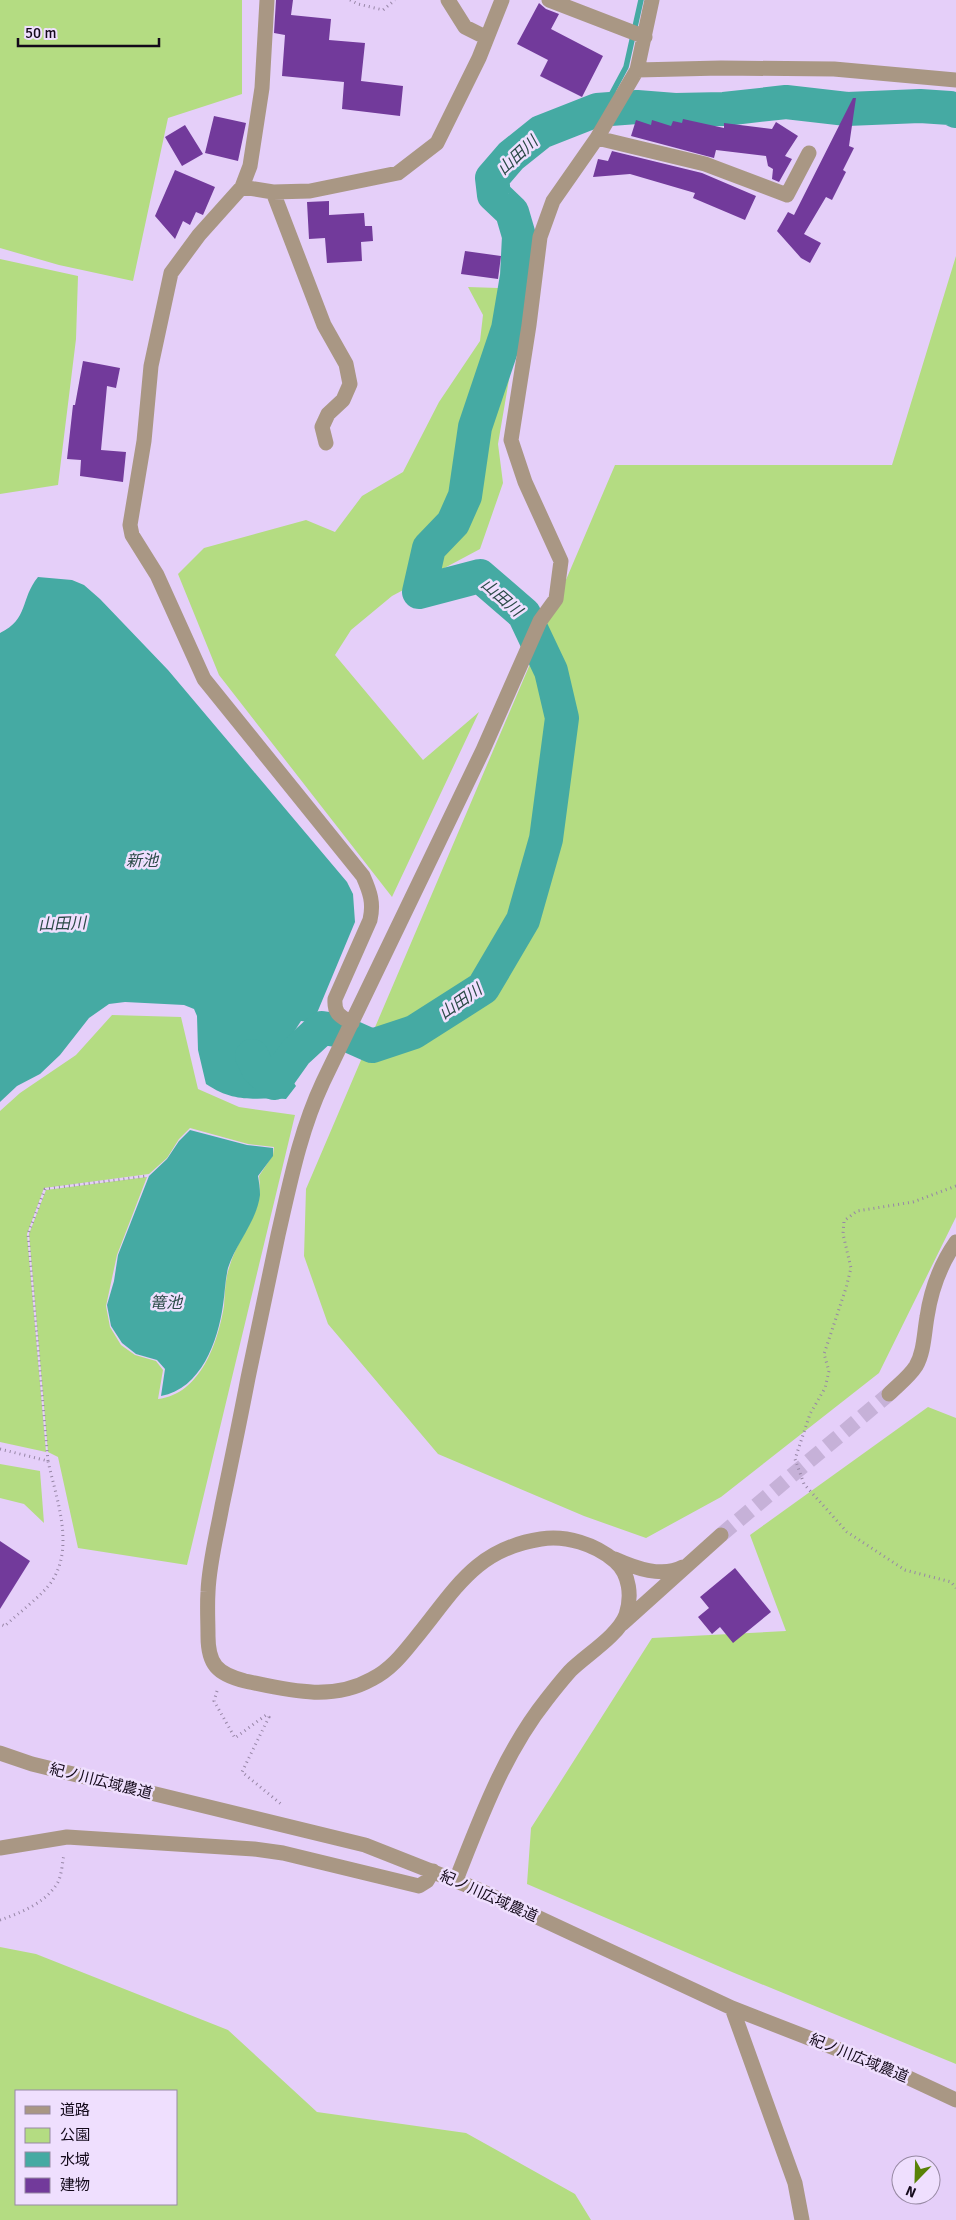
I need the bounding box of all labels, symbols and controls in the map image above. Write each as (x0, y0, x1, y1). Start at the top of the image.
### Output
scale bar (18, 15, 159, 47)
text: 50 m (25, 24, 56, 42)
water label: 山田川 (493, 131, 544, 179)
water label: 山田川 (477, 574, 528, 622)
water label: 新池 (126, 851, 160, 871)
water label: 山田川 (38, 913, 88, 935)
water label: 山田川 (435, 979, 488, 1024)
water label: 篭池 (150, 1293, 184, 1313)
street label: 紀ノ川広域農道 (48, 1760, 154, 1802)
street label: 紀ノ川広域農道 (437, 1866, 541, 1926)
street label: 紀ノ川広域農道 (807, 2030, 911, 2086)
legend (15, 2090, 178, 2205)
text: 道路 (60, 2101, 90, 2119)
text: 公園 (60, 2126, 90, 2144)
text: 水域 (60, 2151, 90, 2169)
north arrow (891, 2155, 941, 2205)
text: 建物 (60, 2176, 90, 2194)
text: N (903, 2182, 919, 2201)

